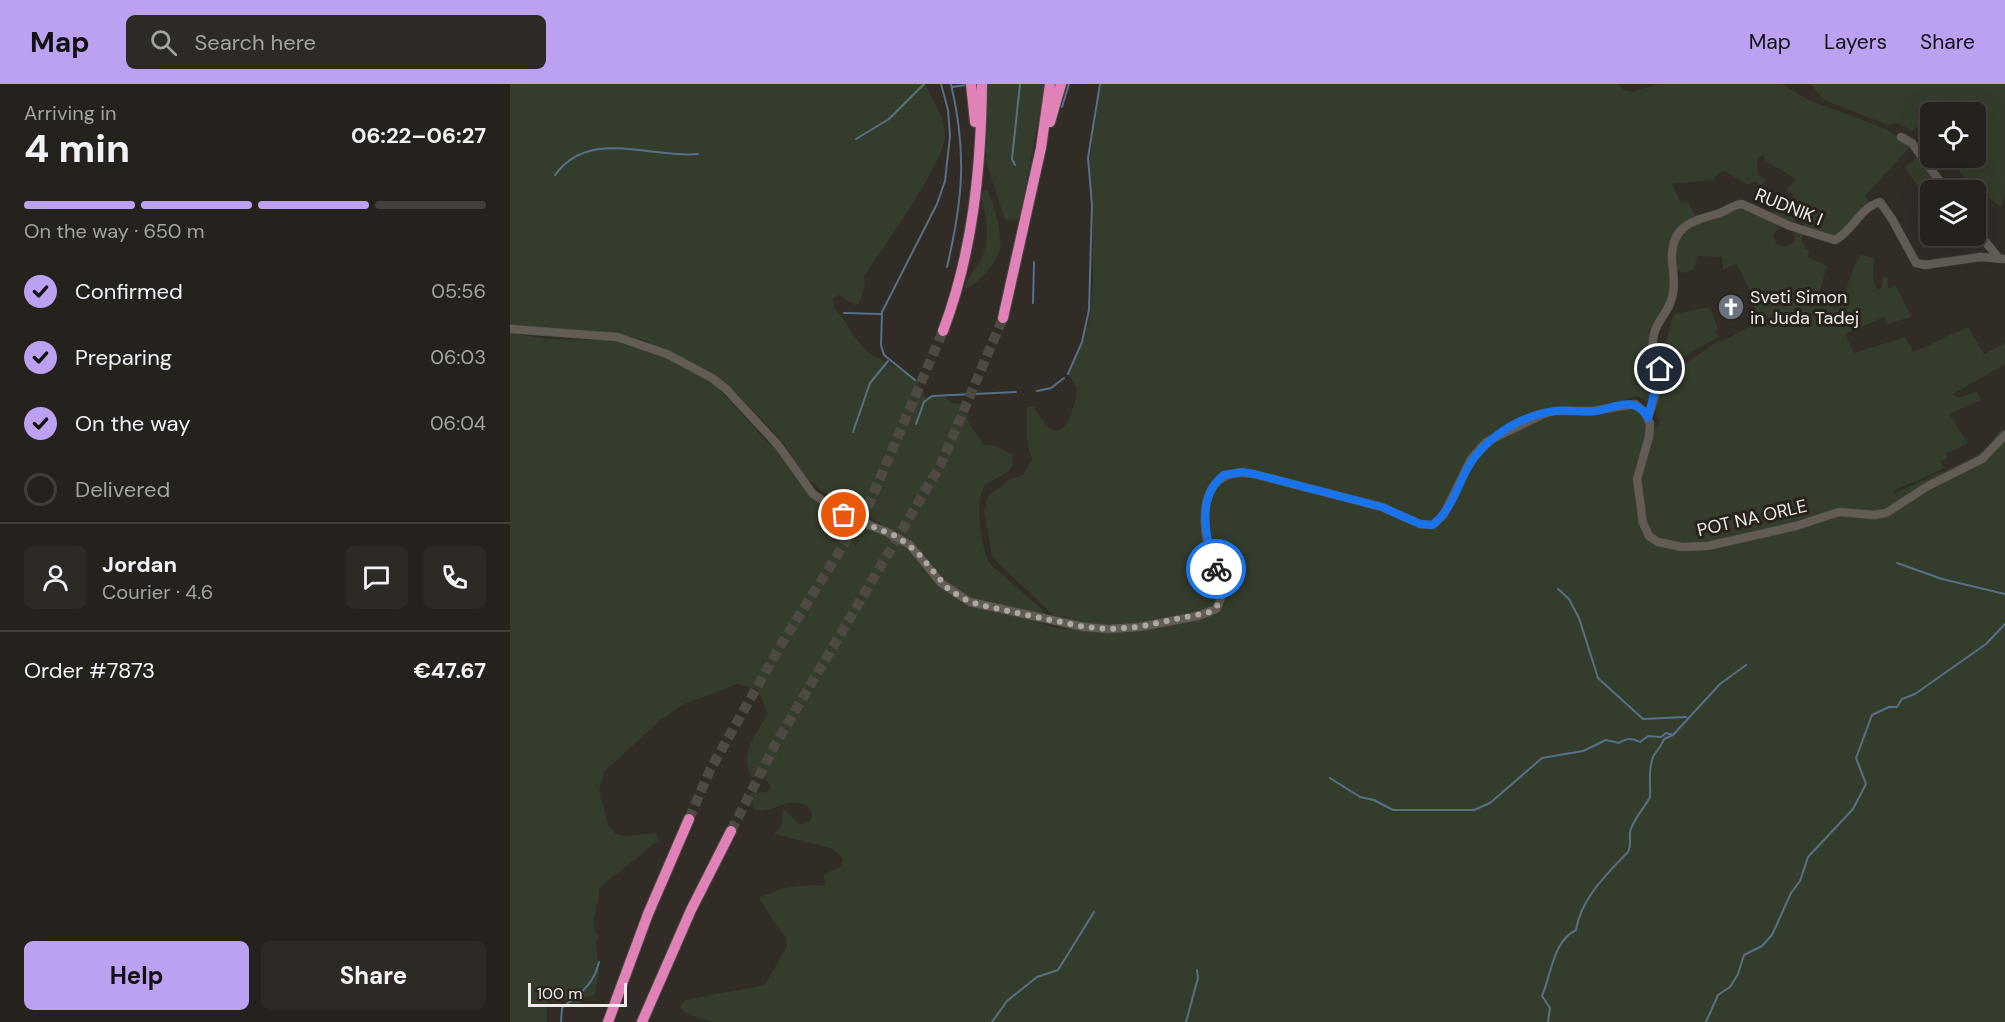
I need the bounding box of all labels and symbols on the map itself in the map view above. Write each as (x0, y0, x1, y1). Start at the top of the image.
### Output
street label: RUDNIK I (1752, 183, 1826, 231)
place label: Sveti Simon in Juda Tadej (1750, 285, 1859, 330)
church icon: Sveti Simon in Juda Tadej (1716, 292, 1746, 322)
pin (1634, 343, 1685, 394)
pin (818, 489, 869, 540)
street label: POT NA ORLE (1695, 494, 1809, 542)
courier (1186, 539, 1246, 599)
scale bar (528, 980, 627, 1008)

